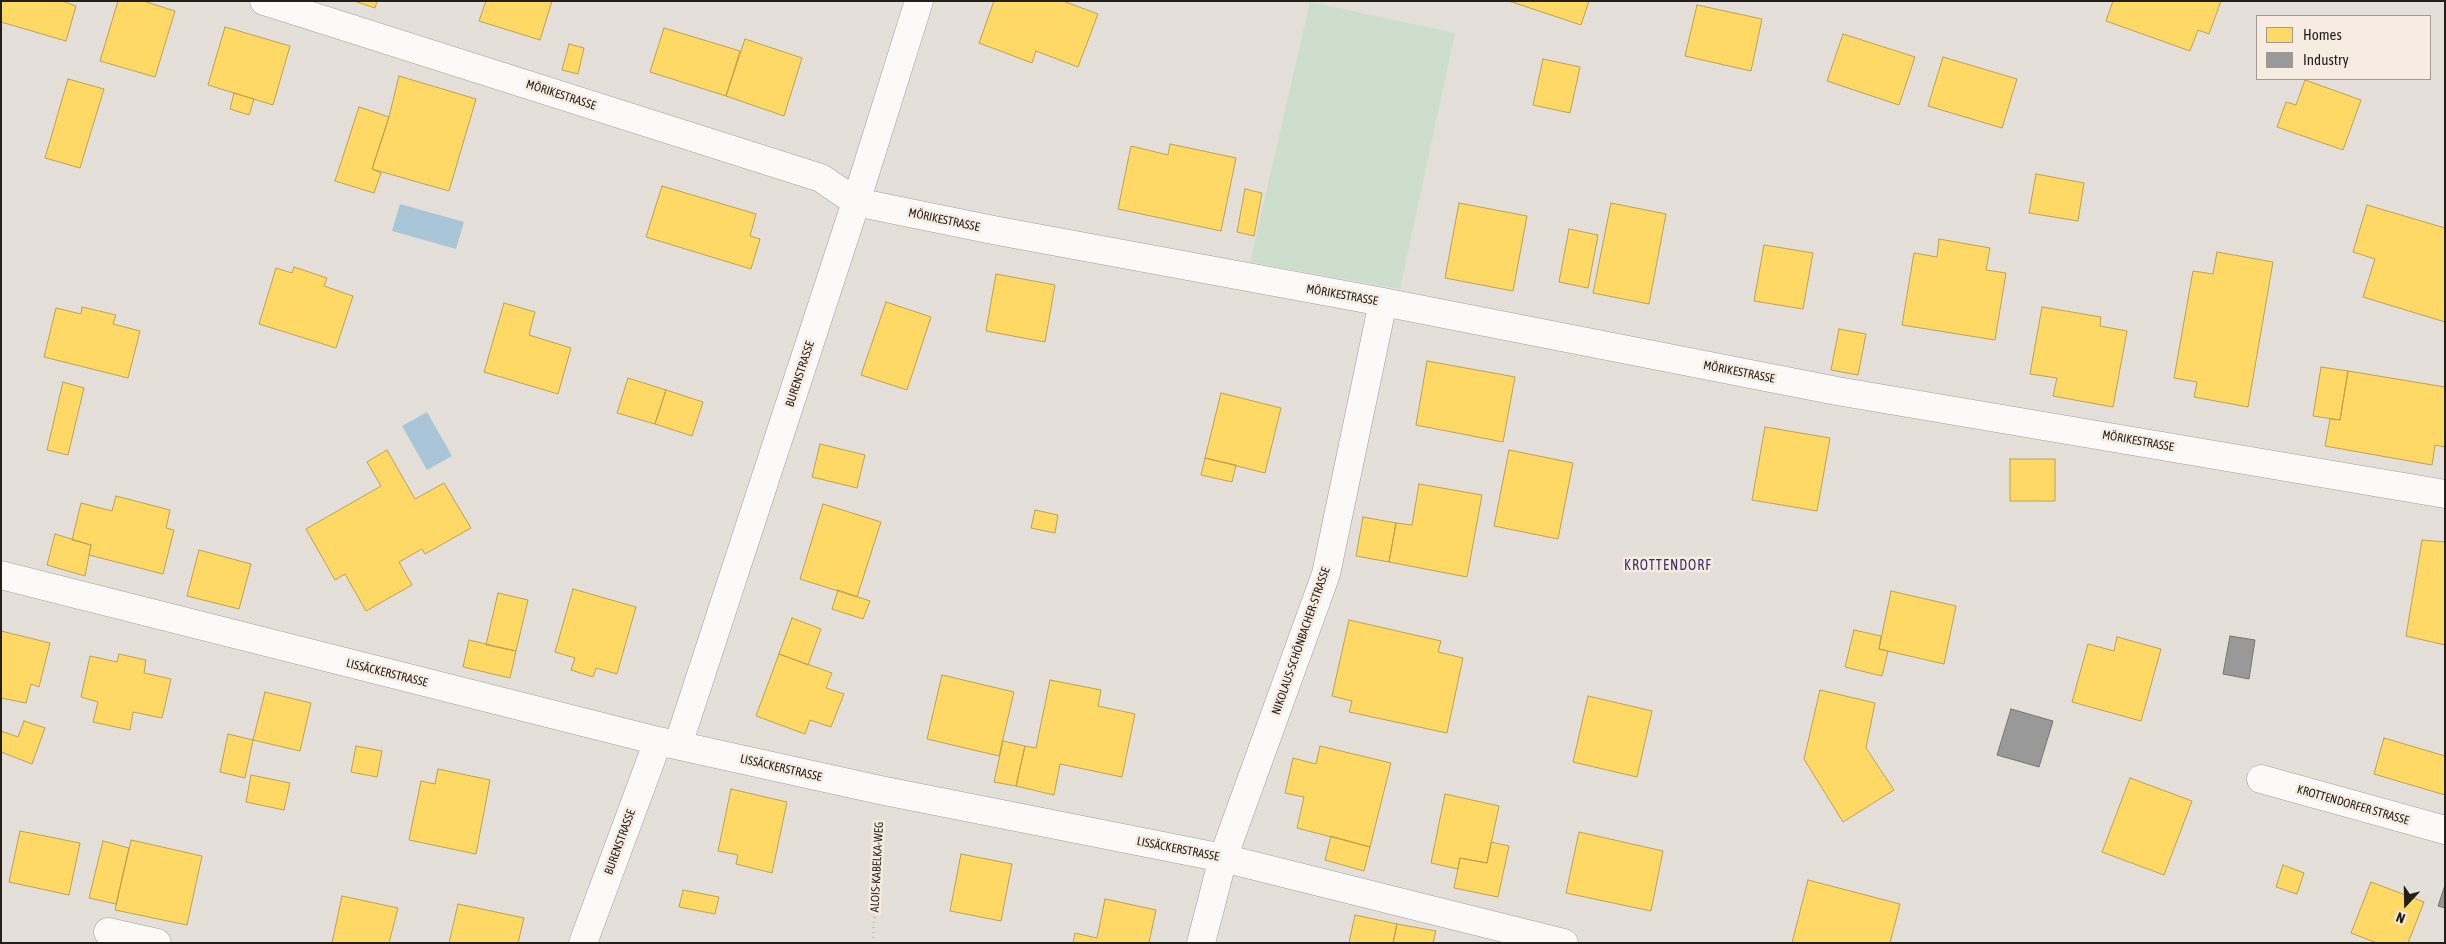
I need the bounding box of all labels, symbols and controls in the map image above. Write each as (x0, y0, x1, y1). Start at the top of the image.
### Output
legend (2256, 15, 2431, 80)
text: Homes (2303, 26, 2342, 43)
text: Industry (2303, 51, 2349, 68)
street label: MÖRIKESTRASSE (524, 77, 598, 113)
street label: MÖRIKESTRASSE (907, 205, 981, 235)
street label: MÖRIKESTRASSE (1305, 282, 1379, 308)
street label: BURENSTRASSE (783, 339, 817, 409)
street label: MÖRIKESTRASSE (1702, 358, 1776, 386)
street label: MÖRIKESTRASSE (2101, 428, 2175, 454)
district label: KROTTENDORF (1623, 558, 1713, 574)
street label: NIKOLAUS-SCHÖNBACHER-STRASSE (1269, 565, 1333, 717)
street label: LISSÄCKERSTRASSE (345, 656, 429, 690)
street label: LISSÄCKERSTRASSE (739, 752, 823, 784)
street label: KROTTENDORFER STRASSE (2295, 782, 2411, 828)
street label: BURENSTRASSE (602, 807, 638, 877)
street label: ALOIS-KABELKA-WEG (867, 821, 887, 913)
street label: LISSÄCKERSTRASSE (1136, 834, 1220, 864)
north arrow (2381, 879, 2431, 929)
text: N (2394, 909, 2407, 927)

